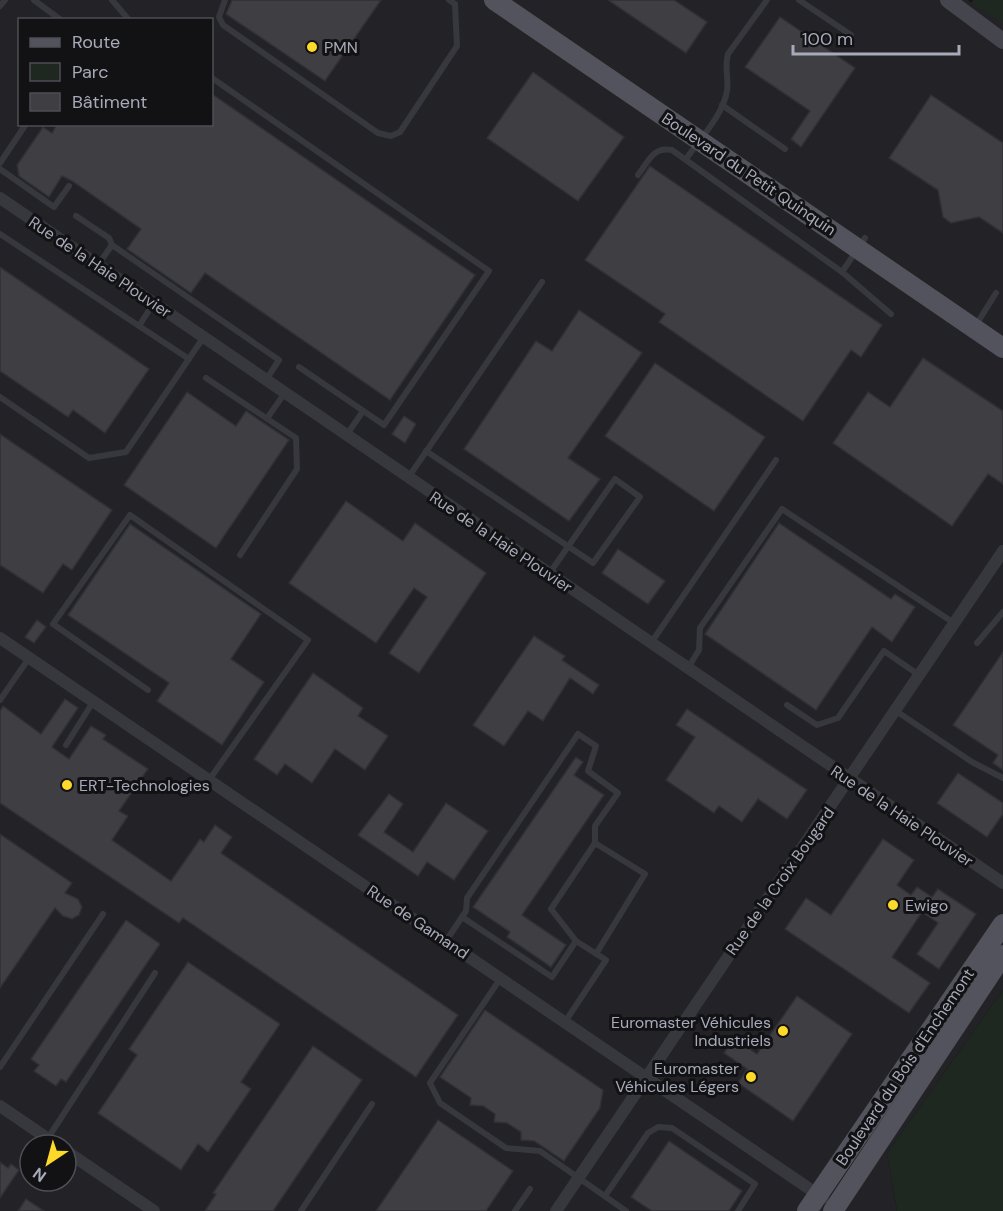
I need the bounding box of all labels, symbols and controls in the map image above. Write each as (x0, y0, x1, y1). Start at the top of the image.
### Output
legend (18, 18, 213, 126)
scale bar (793, 18, 960, 56)
text: 100 m (802, 27, 853, 51)
text: Route (72, 30, 120, 54)
place label: PMN (324, 37, 358, 58)
marker: PMN (305, 40, 319, 54)
text: Parc (72, 60, 108, 84)
text: Bâtiment (72, 90, 147, 114)
street label: Boulevard du Petit Quinquin (658, 108, 840, 240)
street label: Rue de la Haie Plouvier (25, 211, 175, 323)
street label: Rue de la Haie Plouvier (426, 486, 576, 598)
street label: Rue de la Haie Plouvier (827, 760, 977, 872)
place label: ERT-Technologies (79, 775, 210, 796)
marker: ERT-Technologies (60, 778, 74, 792)
street label: Rue de la Croix Bougard (721, 803, 839, 959)
street label: Rue de Gamand (363, 880, 473, 964)
place label: Ewigo (905, 895, 948, 916)
marker: Ewigo (886, 898, 900, 912)
street label: Boulevard du Bois d'Enchemont (831, 964, 979, 1170)
place label: Euromaster Véhicules Industriels (611, 1012, 771, 1051)
marker: Euromaster Véhicules Industriels (776, 1024, 790, 1038)
place label: Euromaster Véhicules Légers (615, 1058, 739, 1097)
marker: Euromaster Véhicules Légers (744, 1070, 758, 1084)
north arrow (18, 1133, 78, 1193)
text: N (29, 1163, 50, 1187)

